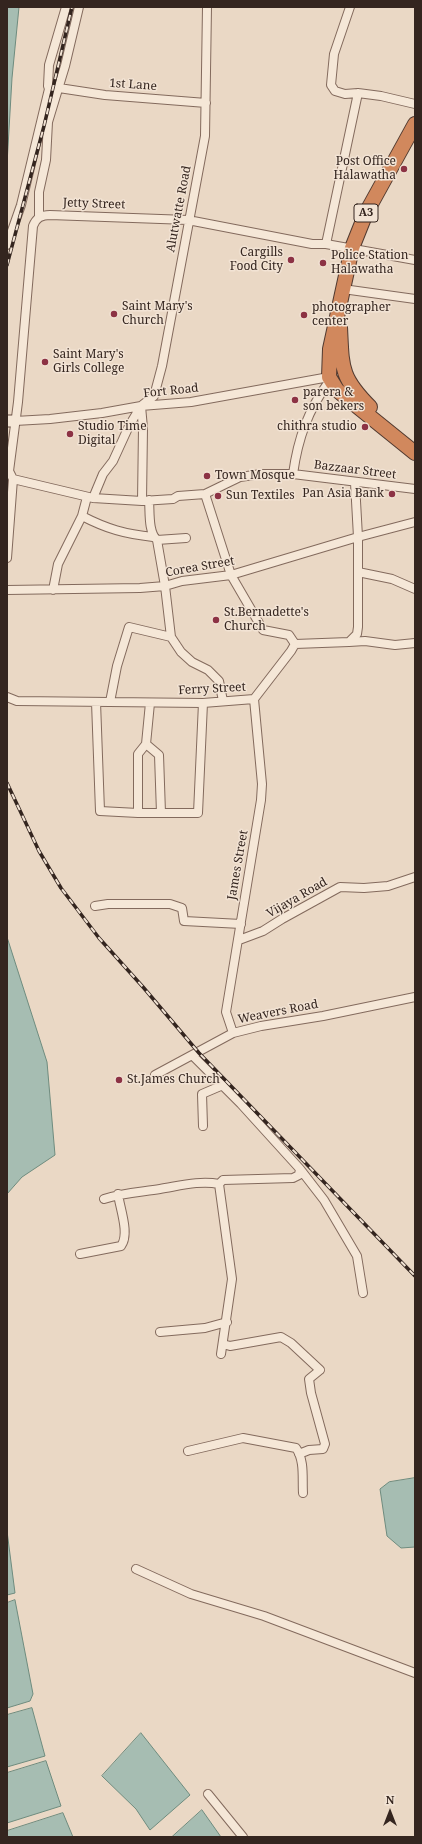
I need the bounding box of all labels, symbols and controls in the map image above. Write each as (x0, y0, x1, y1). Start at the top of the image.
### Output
street label: 1st Lane (109, 76, 157, 94)
place label: Post Office Halawatha (334, 155, 396, 183)
street label: Alutwatte Road (164, 164, 194, 254)
marker: Post Office Halawatha (399, 164, 409, 174)
street label: Jetty Street (63, 196, 125, 212)
road number: A3 (354, 204, 378, 222)
place label: Cargills Food City (230, 246, 283, 274)
place label: Police Station Halawatha (331, 249, 408, 277)
marker: Cargills Food City (286, 255, 296, 265)
marker: Police Station Halawatha (318, 258, 328, 268)
place label: Saint Mary's Church (122, 300, 193, 328)
place label: photographer center (312, 301, 391, 329)
marker: Saint Mary's Church (109, 309, 119, 319)
marker: photographer center (299, 310, 309, 320)
place label: Saint Mary's Girls College (53, 348, 124, 376)
marker: Saint Mary's Girls College (40, 357, 50, 367)
street label: Fort Road (143, 381, 199, 401)
place label: parera & son bekers (303, 386, 364, 414)
marker: parera & son bekers (290, 395, 300, 405)
place label: Studio Time Digital (78, 420, 147, 448)
place label: chithra studio (277, 420, 357, 434)
marker: chithra studio (360, 422, 370, 432)
marker: Studio Time Digital (65, 429, 75, 439)
street label: Bazzaar Street (313, 458, 397, 482)
place label: Town Mosque (215, 469, 295, 483)
marker: Town Mosque (202, 471, 212, 481)
place label: Pan Asia Bank (302, 487, 384, 501)
place label: Sun Textiles (226, 489, 295, 503)
marker: Pan Asia Bank (387, 489, 397, 499)
marker: Sun Textiles (213, 491, 223, 501)
street label: Corea Street (164, 554, 236, 580)
place label: St.Bernadette's Church (224, 606, 309, 634)
marker: St.Bernadette's Church (211, 615, 221, 625)
street label: Ferry Street (178, 680, 246, 698)
street label: James Street (225, 829, 251, 901)
street label: Vijaya Road (264, 875, 330, 921)
street label: Weavers Road (237, 997, 319, 1027)
place label: St.James Church (127, 1073, 220, 1087)
marker: St.James Church (114, 1075, 124, 1085)
north arrow (370, 1792, 410, 1832)
text: N (386, 1792, 394, 1807)

